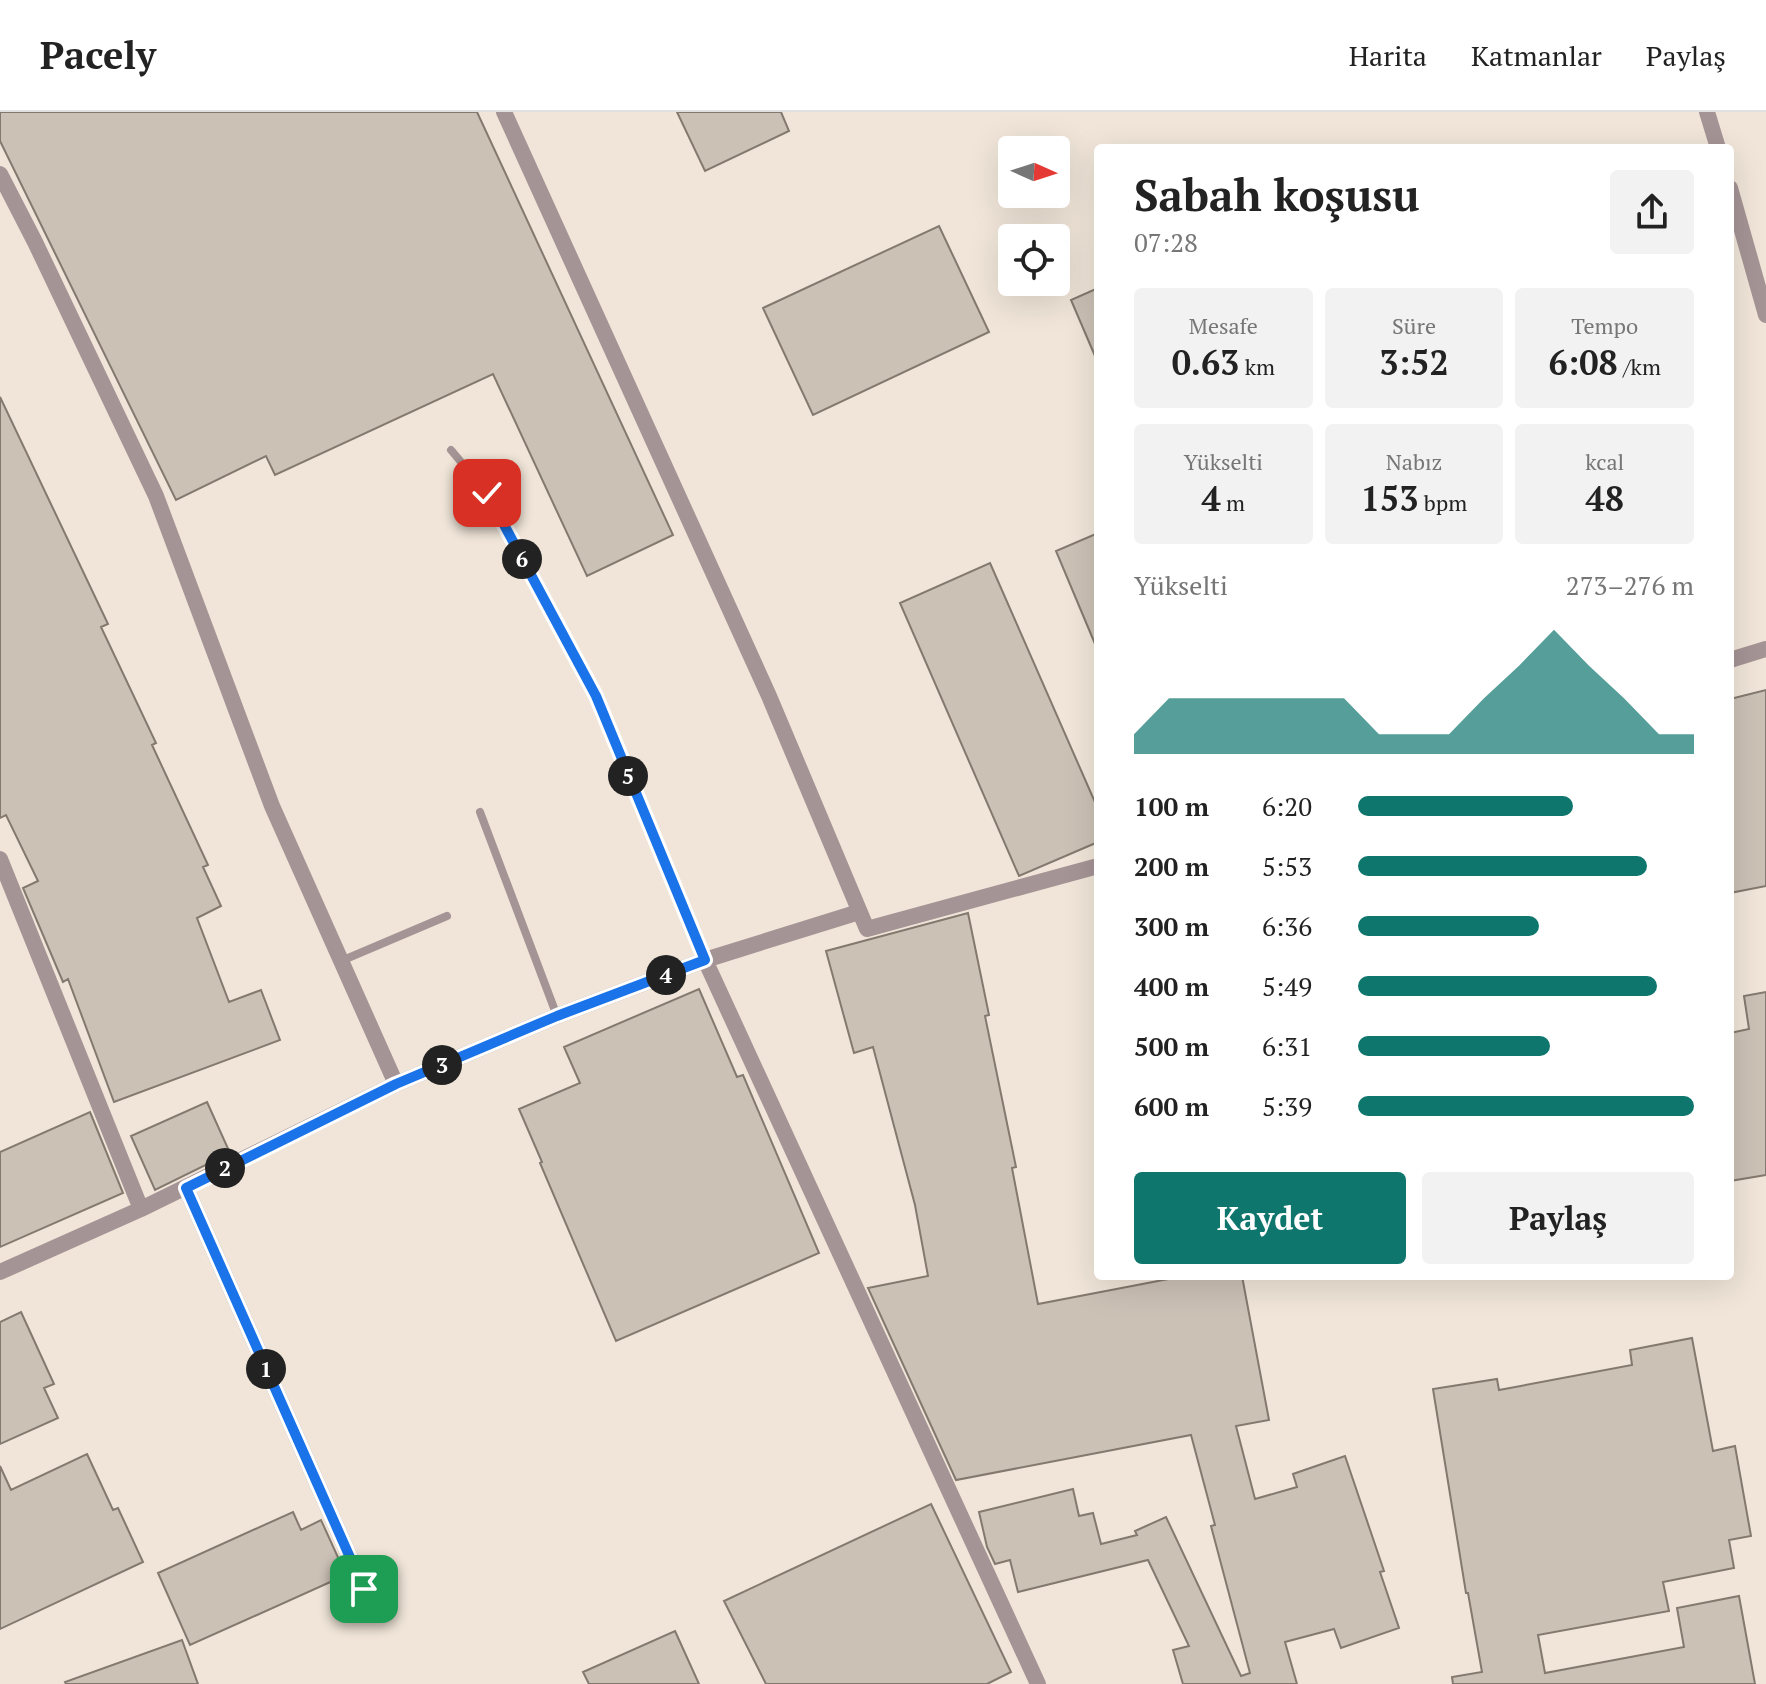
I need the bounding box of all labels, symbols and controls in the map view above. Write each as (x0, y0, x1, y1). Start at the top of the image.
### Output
text: Pacely (40, 30, 156, 80)
text: Harita (1349, 37, 1427, 74)
text: Katmanlar (1471, 37, 1602, 74)
text: Paylaş (1646, 37, 1726, 74)
north arrow (998, 136, 1070, 208)
map controls (998, 136, 1070, 296)
text: Sabah koşusu (1134, 165, 1420, 224)
button: share (1610, 170, 1694, 254)
button: locate (998, 224, 1070, 296)
text: 07:28 (1134, 225, 1198, 259)
text: Mesafe (1189, 311, 1258, 340)
text: Süre (1392, 311, 1436, 340)
text: Tempo (1571, 311, 1638, 340)
text: 0.63 (1172, 340, 1239, 385)
text: 3:52 (1379, 340, 1449, 385)
text: 6:08 (1548, 340, 1618, 385)
text: km (1239, 352, 1275, 381)
text: /km (1618, 352, 1661, 381)
text: Yükselti (1184, 447, 1263, 476)
text: Nabız (1386, 447, 1442, 476)
text: kcal (1585, 447, 1624, 476)
pin (453, 459, 521, 527)
icon: check (465, 471, 509, 515)
text: 4 (1202, 476, 1221, 521)
text: 153 (1361, 476, 1418, 521)
text: 48 (1585, 476, 1624, 521)
text: m (1221, 488, 1245, 517)
text: bpm (1418, 488, 1467, 517)
pin: 6 (502, 539, 542, 579)
text: 6 (516, 544, 528, 573)
text: Yükselti (1134, 568, 1228, 602)
text: 273–276 m (1566, 568, 1694, 602)
pin: 5 (608, 756, 648, 796)
text: 5 (622, 761, 634, 790)
text: 100 m (1134, 789, 1209, 823)
text: 6:20 (1262, 789, 1312, 823)
text: 200 m (1134, 849, 1209, 883)
text: 5:53 (1262, 849, 1312, 883)
text: 300 m (1134, 909, 1209, 943)
text: 6:36 (1262, 909, 1312, 943)
pin: 4 (646, 955, 686, 995)
text: 4 (660, 960, 672, 989)
text: 400 m (1134, 969, 1209, 1003)
text: 5:49 (1262, 969, 1312, 1003)
text: 500 m (1134, 1029, 1209, 1063)
text: 6:31 (1262, 1029, 1312, 1063)
pin: 3 (422, 1045, 462, 1085)
text: 3 (436, 1050, 448, 1079)
text: 600 m (1134, 1089, 1209, 1123)
text: 5:39 (1262, 1089, 1312, 1123)
pin: 2 (205, 1148, 245, 1188)
text: 2 (219, 1153, 231, 1182)
button: Kaydet (1134, 1172, 1406, 1264)
button: Paylaş (1422, 1172, 1694, 1264)
pin: 1 (246, 1349, 286, 1389)
text: 1 (260, 1354, 272, 1383)
pin (330, 1555, 398, 1623)
icon: arrive (342, 1567, 386, 1611)

